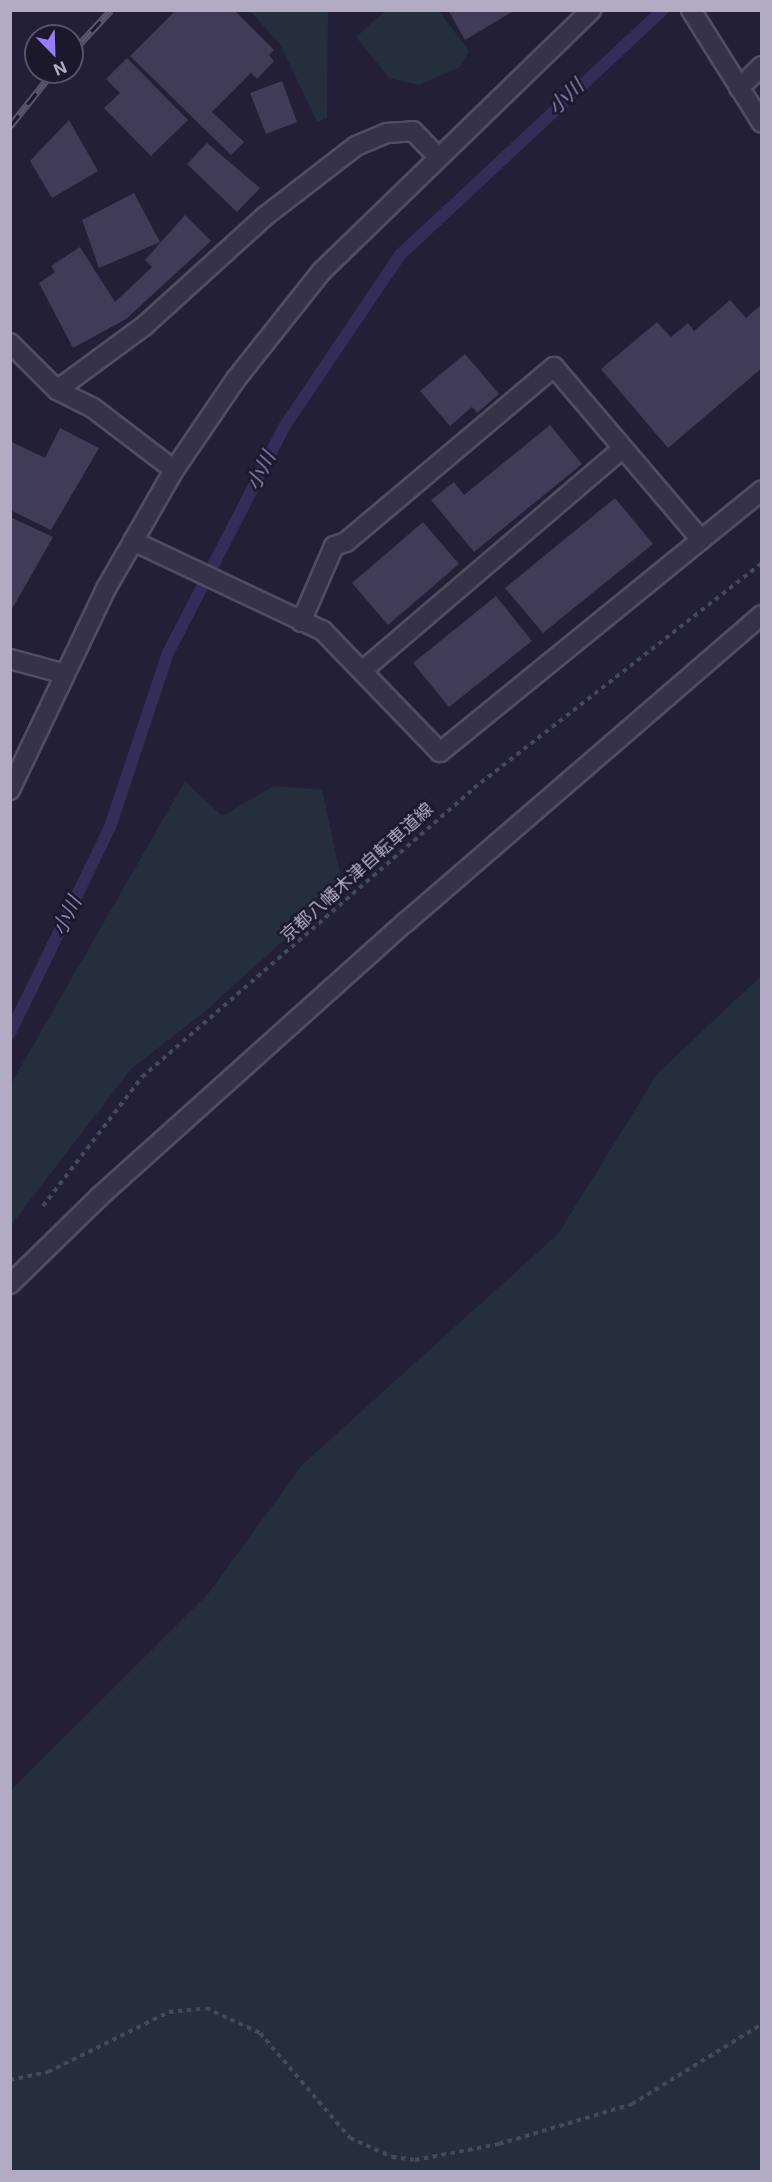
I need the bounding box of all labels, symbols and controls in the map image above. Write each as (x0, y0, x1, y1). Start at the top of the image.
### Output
north arrow (24, 24, 84, 84)
text: N (51, 57, 70, 80)
water label: 小川 (543, 74, 589, 120)
water label: 小川 (241, 448, 281, 494)
street label: 京都八幡木津自転車道線 (276, 799, 438, 947)
water label: 小川 (47, 893, 87, 939)

